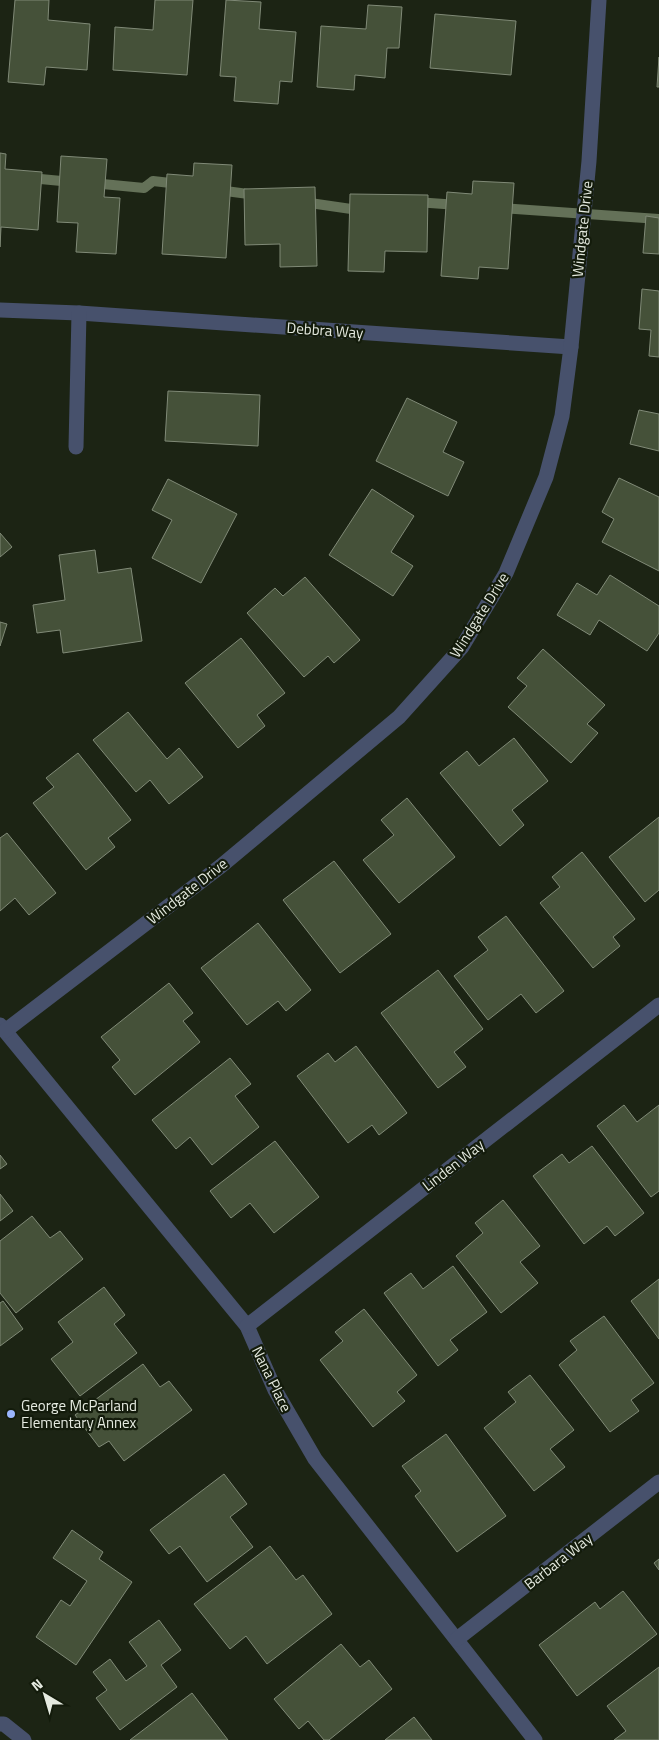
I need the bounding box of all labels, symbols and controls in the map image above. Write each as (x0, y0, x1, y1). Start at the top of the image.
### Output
street label: Windgate Drive (566, 180, 598, 278)
street label: Debbra Way (286, 316, 364, 344)
street label: Windgate Drive (444, 568, 514, 662)
street label: Windgate Drive (142, 852, 232, 930)
street label: Linden Way (417, 1133, 489, 1197)
street label: Nana Place (246, 1342, 298, 1416)
place label: George McParland Elementary Annex (21, 1394, 137, 1434)
marker: George McParland Elementary Annex (5, 1408, 17, 1420)
street label: Barbara Way (519, 1527, 597, 1595)
north arrow (20, 1670, 70, 1720)
text: N (26, 1673, 47, 1696)

